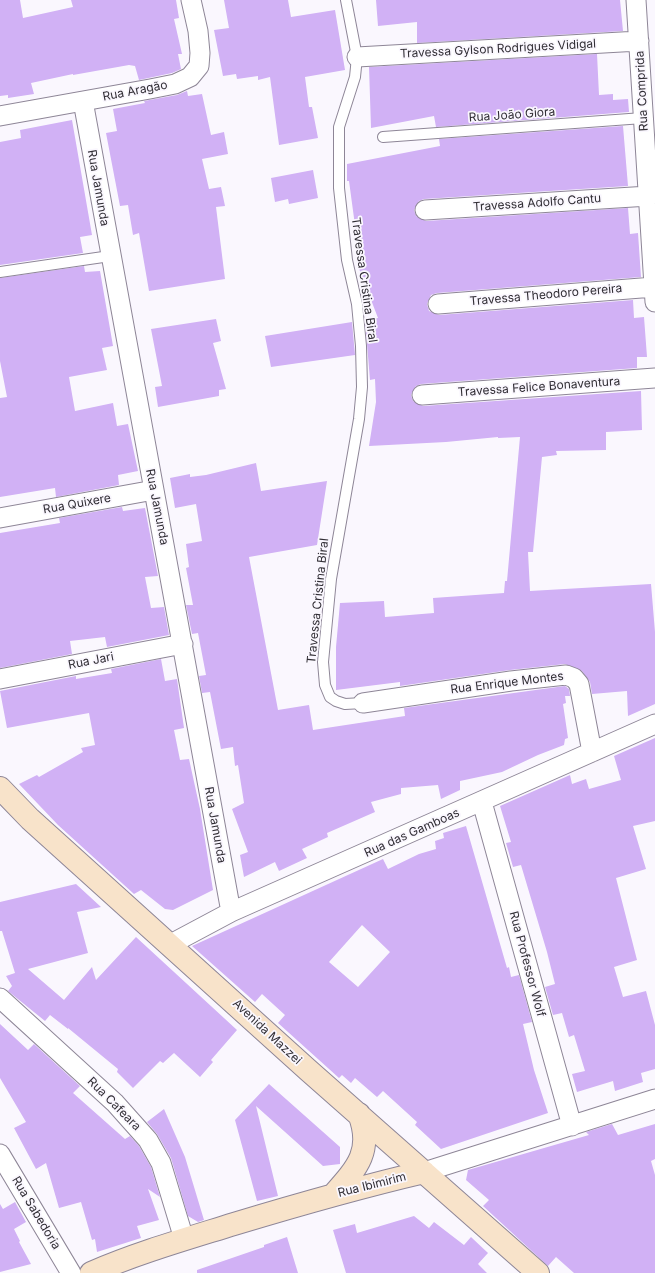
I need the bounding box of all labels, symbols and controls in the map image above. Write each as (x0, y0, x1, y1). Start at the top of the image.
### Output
street label: Travessa Gylson Rodrigues Vidigal (400, 37, 596, 61)
street label: Rua Comprida (633, 50, 651, 132)
street label: Rua Aragão (101, 78, 169, 104)
street label: Rua João Giora (468, 105, 556, 125)
street label: Rua Jamunda (84, 149, 112, 227)
street label: Travessa Adolfo Cantu (472, 191, 602, 215)
street label: Travessa Cristina Biral (348, 217, 380, 343)
street label: Travessa Theodoro Pereira (469, 281, 623, 309)
street label: Travessa Felice Bonaventura (457, 374, 621, 400)
street label: Rua Jamunda (143, 468, 171, 546)
street label: Rua Quixere (42, 491, 112, 517)
street label: Travessa Cristina Biral (304, 538, 332, 664)
street label: Rua Jari (67, 650, 115, 672)
street label: Rua Enrique Montes (450, 669, 564, 697)
street label: Rua Jamunda (201, 786, 229, 864)
street label: Rua das Gamboas (362, 806, 462, 860)
street label: Rua Professor Wolf (506, 910, 548, 1018)
street label: Avenida Mazzei (230, 996, 304, 1068)
street label: Rua Cafeara (84, 1074, 144, 1134)
street label: Rua Ibimirim (336, 1170, 408, 1200)
street label: Rua Sabedoria (9, 1174, 63, 1252)

